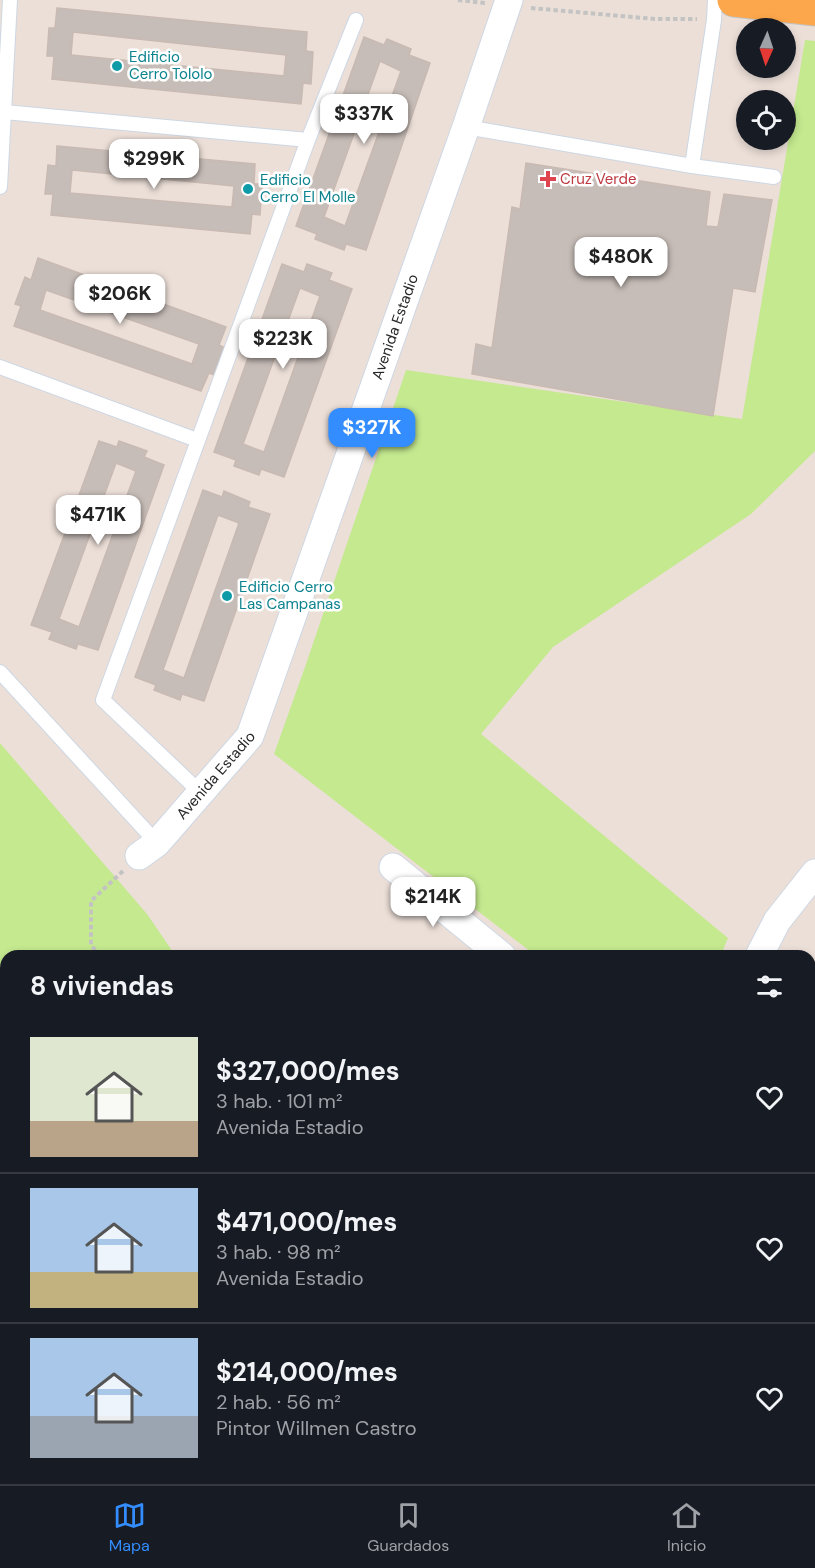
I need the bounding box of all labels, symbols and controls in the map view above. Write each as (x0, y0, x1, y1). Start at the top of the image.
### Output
north arrow (736, 18, 796, 78)
map controls (736, 18, 796, 150)
place label: Edificio Cerro Tololo (129, 47, 213, 84)
marker: Edificio Cerro Tololo (110, 59, 124, 73)
button: locate (736, 90, 796, 150)
pin: $337K (322, 94, 406, 145)
text: $337K (334, 100, 394, 126)
pin: $299K (112, 139, 196, 190)
text: $299K (123, 145, 185, 171)
place label: Cruz Verde (560, 169, 637, 189)
place label: Edificio Cerro El Molle (260, 170, 356, 207)
marker: Cruz Verde (541, 172, 555, 186)
marker: Edificio Cerro El Molle (241, 182, 255, 196)
pin: $480K (579, 237, 663, 288)
text: $480K (589, 243, 653, 269)
street label: Avenida Estadio (367, 271, 423, 382)
pin: $206K (78, 274, 162, 325)
text: $206K (88, 280, 152, 306)
pin: $223K (241, 319, 325, 370)
text: $223K (253, 325, 313, 351)
pin: $327K (330, 408, 414, 459)
text: $327K (342, 414, 402, 440)
pin: $471K (56, 495, 140, 546)
text: $471K (70, 501, 126, 527)
place label: Edificio Cerro Las Campanas (239, 577, 341, 614)
marker: Edificio Cerro Las Campanas (220, 589, 234, 603)
street label: Avenida Estadio (172, 727, 260, 824)
pin: $214K (391, 877, 475, 928)
text: $214K (405, 883, 461, 909)
text: 8 viviendas (30, 969, 174, 1003)
icon: filters (753, 970, 786, 1003)
text: $327,000/mes (216, 1054, 400, 1088)
icon: home (78, 1061, 150, 1133)
icon: heart (753, 1081, 786, 1114)
text: 3 hab. · 101 m² (216, 1088, 343, 1114)
text: Avenida Estadio (216, 1114, 364, 1140)
text: $471,000/mes (216, 1205, 397, 1239)
icon: home (78, 1212, 150, 1284)
icon: heart (753, 1232, 786, 1265)
text: 3 hab. · 98 m² (216, 1239, 341, 1265)
text: Avenida Estadio (216, 1265, 364, 1291)
text: $214,000/mes (216, 1355, 398, 1389)
icon: home (78, 1362, 150, 1434)
icon: heart (753, 1382, 786, 1415)
text: 2 hab. · 56 m² (216, 1389, 341, 1415)
text: Pintor Willmen Castro (216, 1415, 417, 1441)
tab: Mapa (109, 1499, 150, 1556)
tab: Guardados (367, 1499, 449, 1556)
tab: Inicio (667, 1499, 706, 1556)

